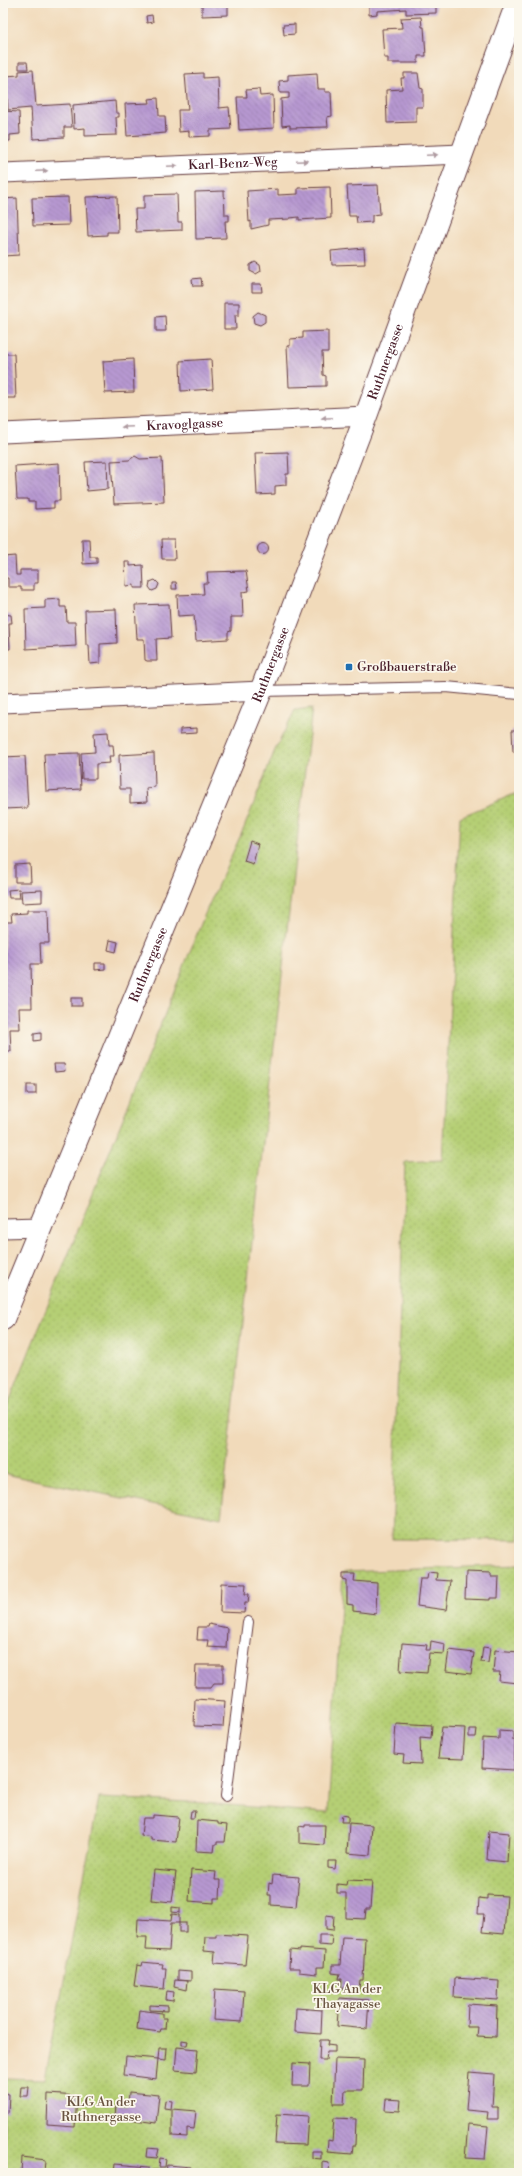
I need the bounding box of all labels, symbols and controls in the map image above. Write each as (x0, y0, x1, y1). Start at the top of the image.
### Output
one-way arrow (426, 152, 438, 159)
street label: Karl-Benz-Weg (188, 154, 278, 173)
one-way arrow (296, 157, 308, 164)
one-way arrow (166, 163, 179, 169)
one-way arrow (36, 168, 48, 175)
street label: Ruthnergasse (365, 321, 407, 402)
street label: Kravoglgasse (146, 415, 224, 434)
one-way arrow (320, 415, 333, 421)
one-way arrow (120, 424, 133, 430)
street label: Ruthnergasse (249, 624, 293, 705)
place label: Großbauerstraße (357, 659, 457, 675)
marker: Großbauerstraße (344, 662, 354, 672)
street label: Ruthnergasse (126, 924, 171, 1005)
park label: KLG An der Thayagasse (312, 1981, 382, 2012)
park label: KLG An der Ruthnergasse (61, 2094, 141, 2125)

